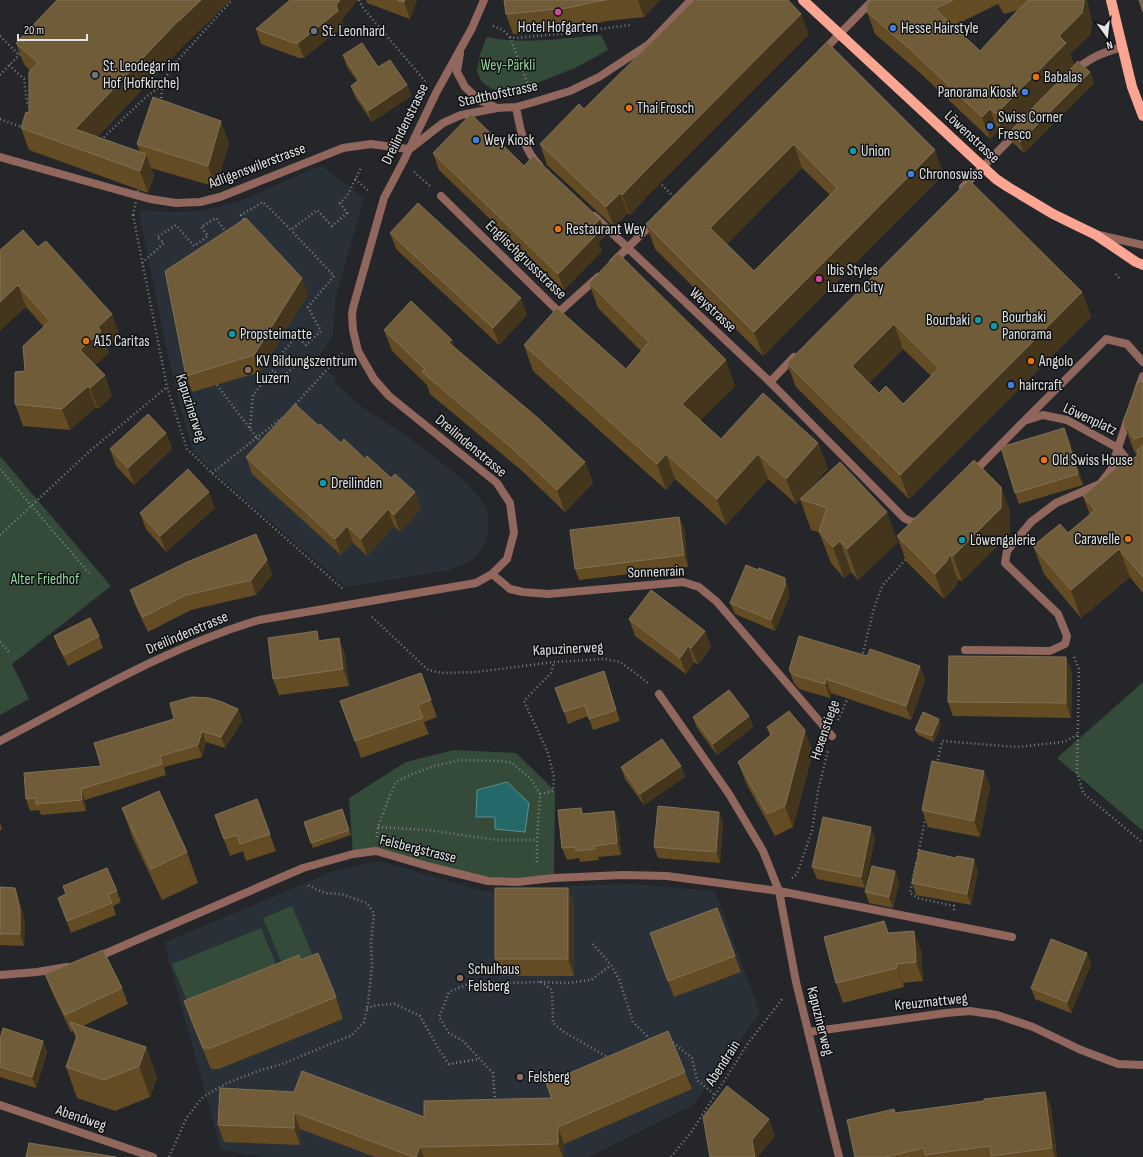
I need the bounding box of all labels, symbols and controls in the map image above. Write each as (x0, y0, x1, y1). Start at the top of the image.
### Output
marker: Hotel Hofgarten (553, 7, 563, 17)
scale bar (18, 16, 87, 42)
north arrow (1087, 16, 1127, 56)
place label: Hotel Hofgarten (518, 18, 598, 37)
place label: Hesse Hairstyle (901, 19, 979, 38)
place label: St. Leonhard (322, 22, 385, 41)
text: 20 m (24, 23, 44, 38)
marker: Hesse Hairstyle (888, 23, 898, 33)
marker: St. Leonhard (309, 26, 319, 36)
text: N (1105, 38, 1114, 52)
park label: Wey-Pärkli (481, 56, 535, 75)
place label: St. Leodegar im Hof (Hofkirche) (103, 57, 180, 93)
place label: Babalas (1044, 68, 1082, 87)
marker: St. Leodegar im Hof (Hofkirche) (90, 70, 100, 80)
marker: Babalas (1031, 72, 1041, 82)
street label: Stadthofstrasse (456, 76, 540, 112)
street label: Dreilindenstrasse (377, 80, 433, 168)
place label: Panorama Kiosk (938, 83, 1017, 102)
marker: Panorama Kiosk (1020, 87, 1030, 97)
place label: Thai Frosch (637, 99, 694, 118)
marker: Thai Frosch (624, 103, 634, 113)
street label: Löwenstrasse (940, 107, 1004, 167)
place label: Swiss Corner Fresco (998, 108, 1064, 144)
marker: Swiss Corner Fresco (985, 121, 995, 131)
place label: Wey Kiosk (484, 131, 535, 150)
marker: Wey Kiosk (471, 135, 481, 145)
street label: Adligenswilerstrasse (205, 139, 308, 194)
place label: Union (861, 142, 890, 161)
marker: Union (848, 146, 858, 156)
place label: Chronoswiss (919, 165, 983, 184)
marker: Chronoswiss (906, 169, 916, 179)
street label: Englischgrussstrasse (481, 216, 571, 304)
place label: Restaurant Wey (566, 220, 645, 239)
marker: Restaurant Wey (553, 224, 563, 234)
place label: Ibis Styles Luzern City (827, 261, 884, 297)
marker: Ibis Styles Luzern City (814, 274, 824, 284)
street label: Weystrasse (685, 283, 741, 337)
place label: Bourbaki Panorama (1002, 308, 1052, 344)
place label: Bourbaki (926, 311, 970, 330)
marker: Bourbaki (973, 315, 983, 325)
marker: Bourbaki Panorama (989, 321, 999, 331)
place label: Propsteimatte (240, 325, 312, 344)
marker: Propsteimatte (227, 329, 237, 339)
place label: A15 Caritas (93, 332, 150, 351)
marker: A15 Caritas (81, 336, 91, 346)
place label: KV Bildungszentrum Luzern (256, 352, 357, 388)
place label: Angolo (1038, 352, 1073, 371)
marker: Angolo (1026, 356, 1036, 366)
marker: KV Bildungszentrum Luzern (243, 365, 253, 375)
street label: Kapuzinerweg (171, 372, 211, 444)
place label: haircraft (1019, 376, 1063, 395)
marker: haircraft (1006, 380, 1016, 390)
street label: Löwenplatz (1060, 398, 1120, 440)
street label: Dreilindenstrasse (431, 411, 511, 481)
place label: Old Swiss House (1052, 451, 1133, 470)
marker: Old Swiss House (1039, 455, 1049, 465)
place label: Dreilinden (331, 474, 382, 493)
marker: Dreilinden (318, 478, 328, 488)
place label: Caravelle (1074, 530, 1120, 549)
place label: Löwengalerie (970, 531, 1036, 550)
marker: Caravelle (1123, 534, 1133, 544)
marker: Löwengalerie (957, 535, 967, 545)
street label: Sonnenrain (627, 562, 685, 582)
park label: Alter Friedhof (10, 570, 80, 589)
street label: Dreilindenstrasse (143, 607, 231, 659)
street label: Kapuzinerweg (532, 638, 604, 660)
street label: Hexenstiege (806, 698, 844, 762)
street label: Felsbergstrasse (378, 830, 458, 868)
place label: Schulhaus Felsberg (468, 960, 520, 996)
marker: Schulhaus Felsberg (455, 973, 465, 983)
street label: Kapuzinerweg (802, 984, 838, 1058)
street label: Kreuzmattweg (894, 989, 968, 1015)
street label: Abendrain (701, 1037, 745, 1090)
place label: Felsberg (528, 1068, 570, 1087)
marker: Felsberg (515, 1072, 525, 1082)
street label: Abendweg (52, 1100, 109, 1135)

